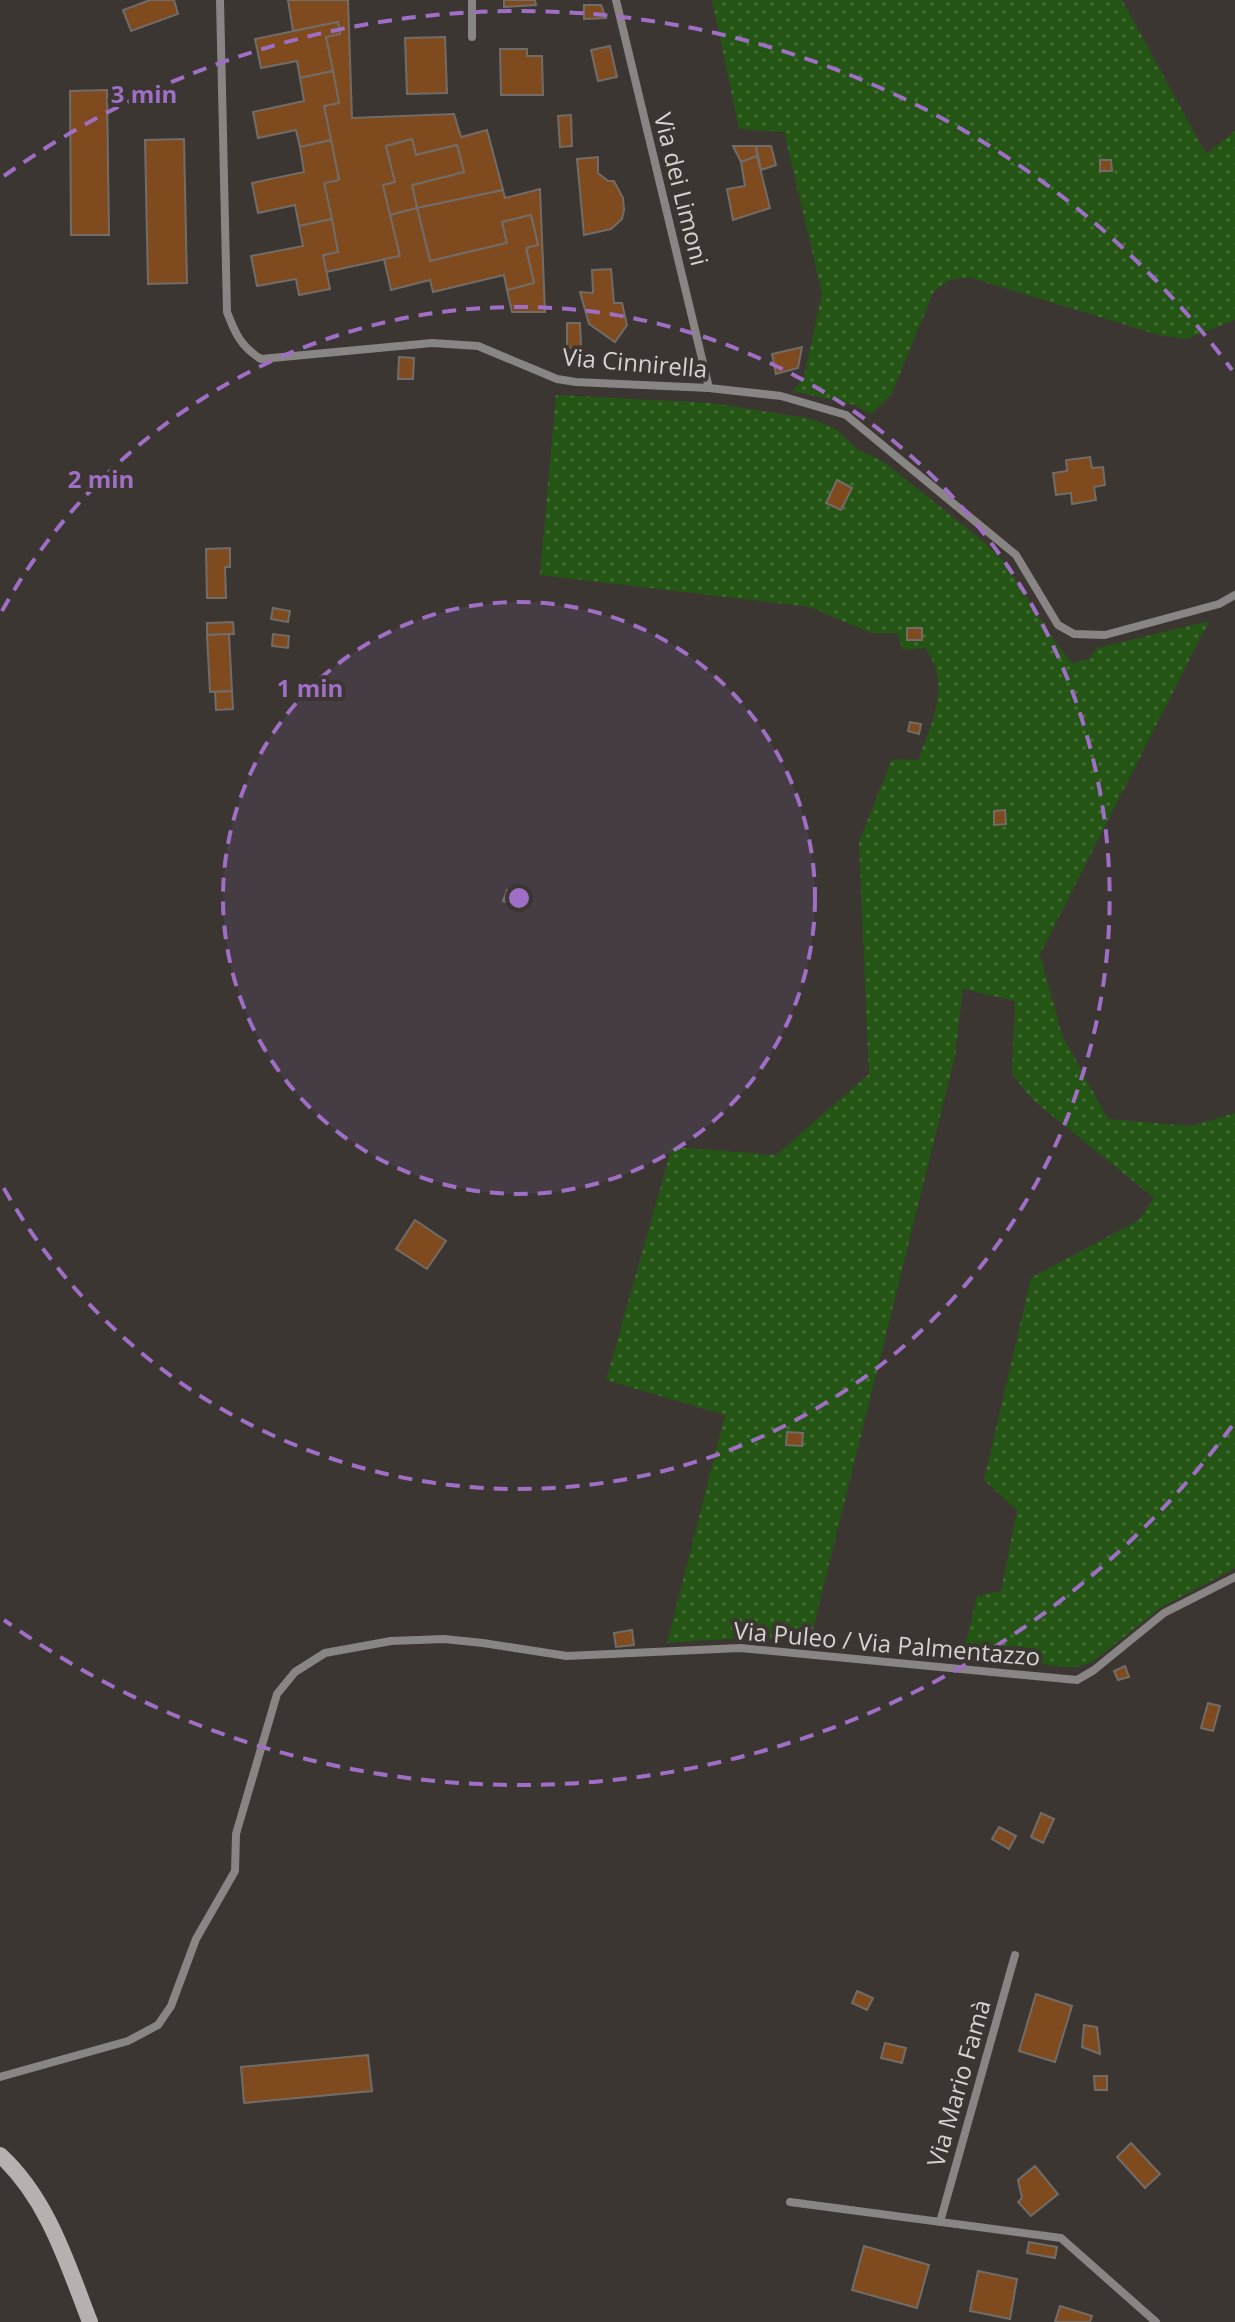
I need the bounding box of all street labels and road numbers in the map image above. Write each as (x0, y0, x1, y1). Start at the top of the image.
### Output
street label: Via dei Limoni (647, 109, 717, 269)
street label: Via Cinnirella (561, 339, 709, 385)
street label: Via Puleo / Via Palmentazzo (732, 1613, 1042, 1673)
street label: Via Mario Famà (918, 1995, 998, 2171)

